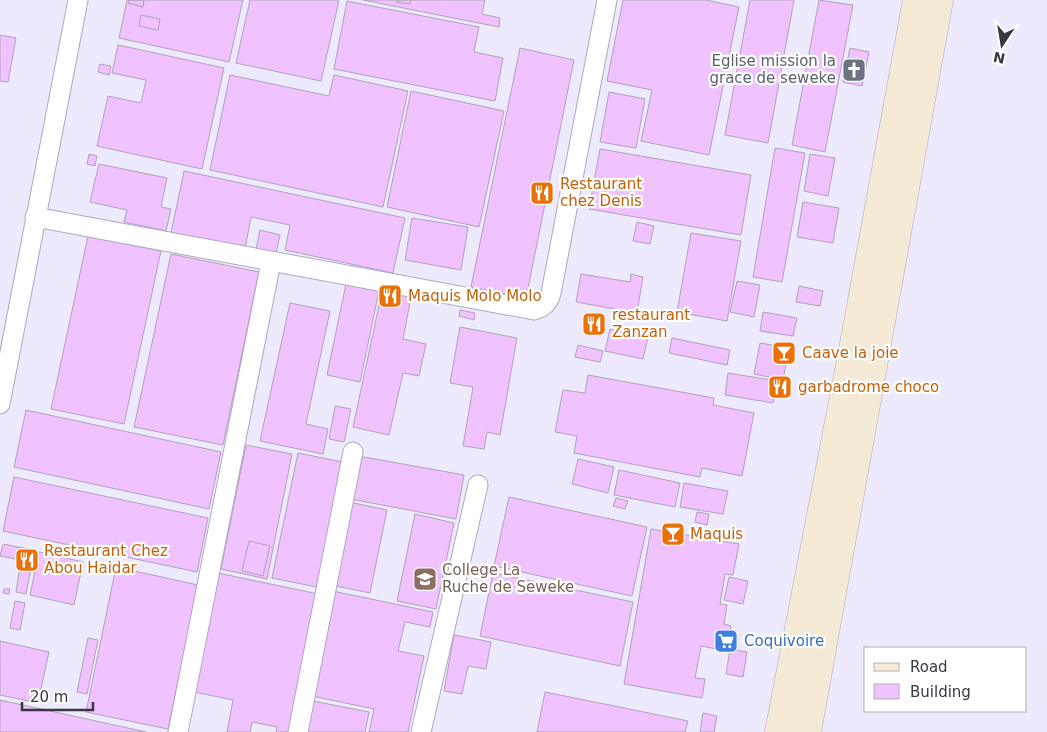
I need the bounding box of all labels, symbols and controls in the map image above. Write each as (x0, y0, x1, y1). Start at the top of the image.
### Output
north arrow (977, 20, 1027, 70)
text: N (992, 49, 1007, 67)
place label: Eglise mission la grace de seweke (709, 52, 836, 87)
church icon: Eglise mission la grace de seweke (841, 57, 867, 83)
place label: Restaurant chez Denis (560, 175, 642, 210)
restaurant icon: Restaurant chez Denis (529, 180, 555, 206)
restaurant icon: Maquis Molo Molo (377, 283, 403, 309)
place label: Maquis Molo Molo (408, 287, 542, 305)
place label: restaurant Zanzan (612, 306, 690, 341)
restaurant icon: restaurant Zanzan (581, 311, 607, 337)
bar icon: Caave la joie (771, 340, 797, 366)
place label: Caave la joie (802, 344, 899, 362)
restaurant icon: garbadrome choco (767, 374, 793, 400)
place label: garbadrome choco (798, 378, 939, 396)
bar icon: Maquis (660, 521, 686, 547)
place label: Maquis (690, 525, 743, 543)
place label: Restaurant Chez Abou Haidar (44, 542, 168, 577)
restaurant icon: Restaurant Chez Abou Haidar (14, 547, 40, 573)
place label: College La Ruche de Seweke (442, 561, 574, 596)
school or university icon: College La Ruche de Seweke (412, 566, 438, 592)
supermarket icon: Coquivoire (713, 628, 739, 654)
place label: Coquivoire (744, 632, 824, 650)
legend (864, 647, 1027, 712)
text: Road (910, 658, 948, 676)
scale bar (22, 680, 94, 712)
text: Building (910, 683, 971, 701)
text: 20 m (30, 688, 68, 706)

